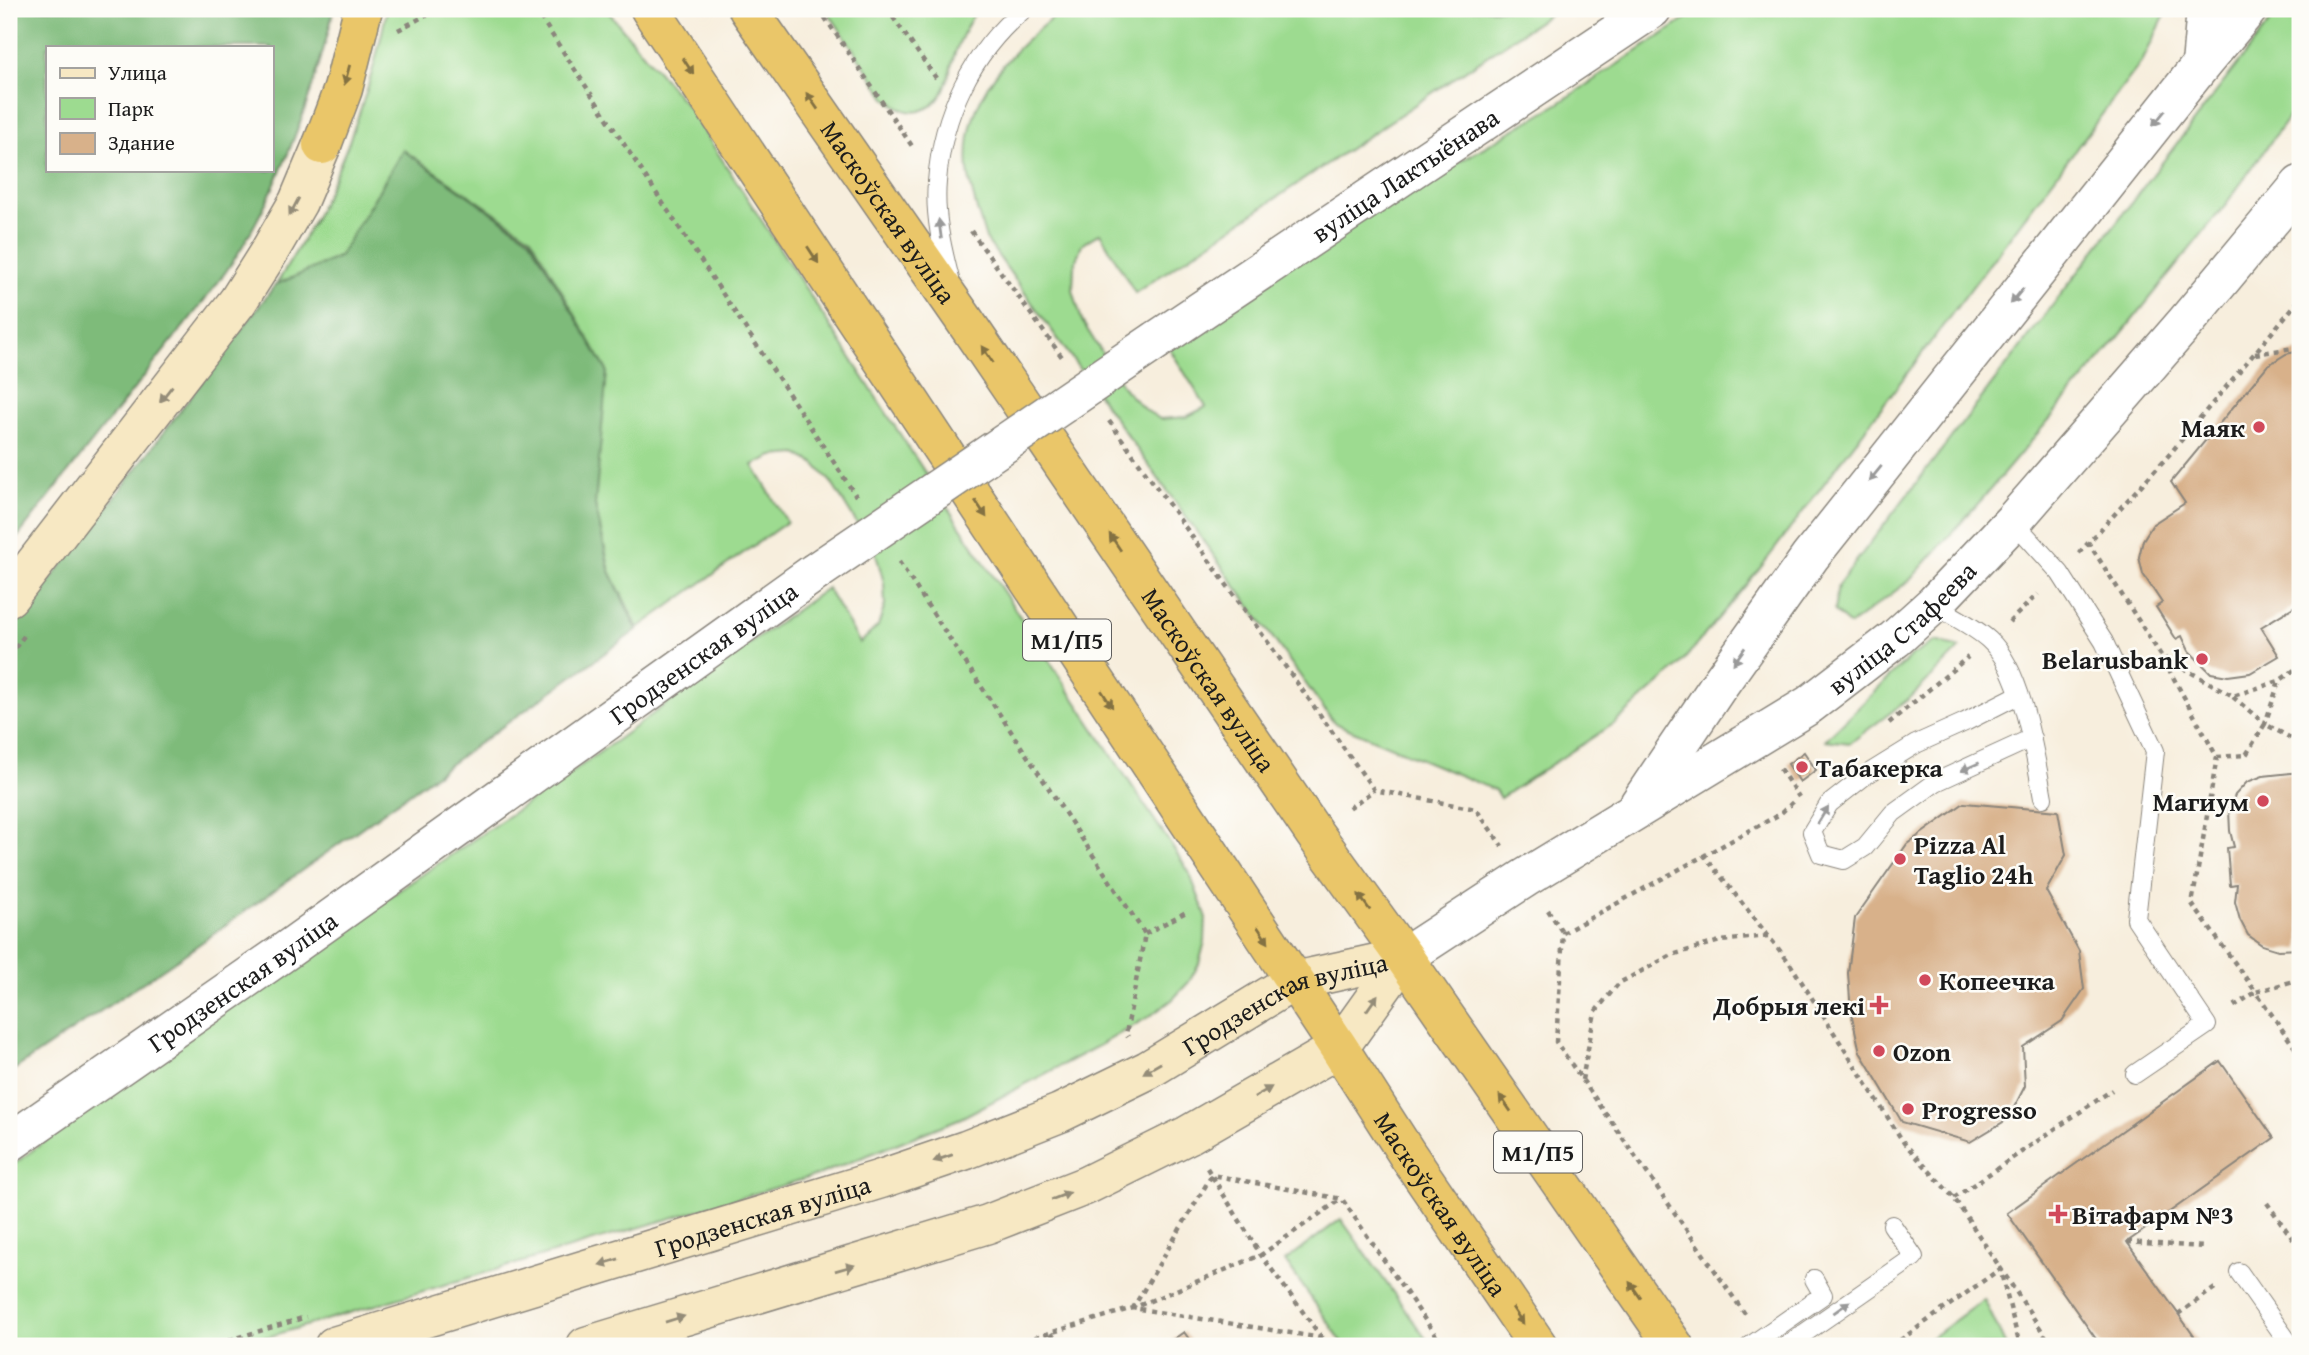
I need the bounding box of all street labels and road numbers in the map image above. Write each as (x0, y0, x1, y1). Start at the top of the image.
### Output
street label: вуліца Лактыёнава (1303, 97, 1507, 251)
street label: Маскоўская вуліца (811, 112, 967, 312)
street label: вуліца Стафеева (1819, 551, 1985, 704)
street label: Гродзенская вуліца (601, 571, 806, 733)
street label: Маскоўская вуліца (1133, 579, 1287, 780)
road number: М1/П5 (1023, 620, 1111, 660)
street label: Гродзенская вуліца (139, 900, 346, 1061)
street label: Гродзенская вуліца (1174, 942, 1392, 1065)
street label: Маскоўская вуліца (1365, 1104, 1518, 1304)
road number: М1/П5 (1494, 1132, 1582, 1172)
street label: Гродзенская вуліца (650, 1164, 876, 1267)

